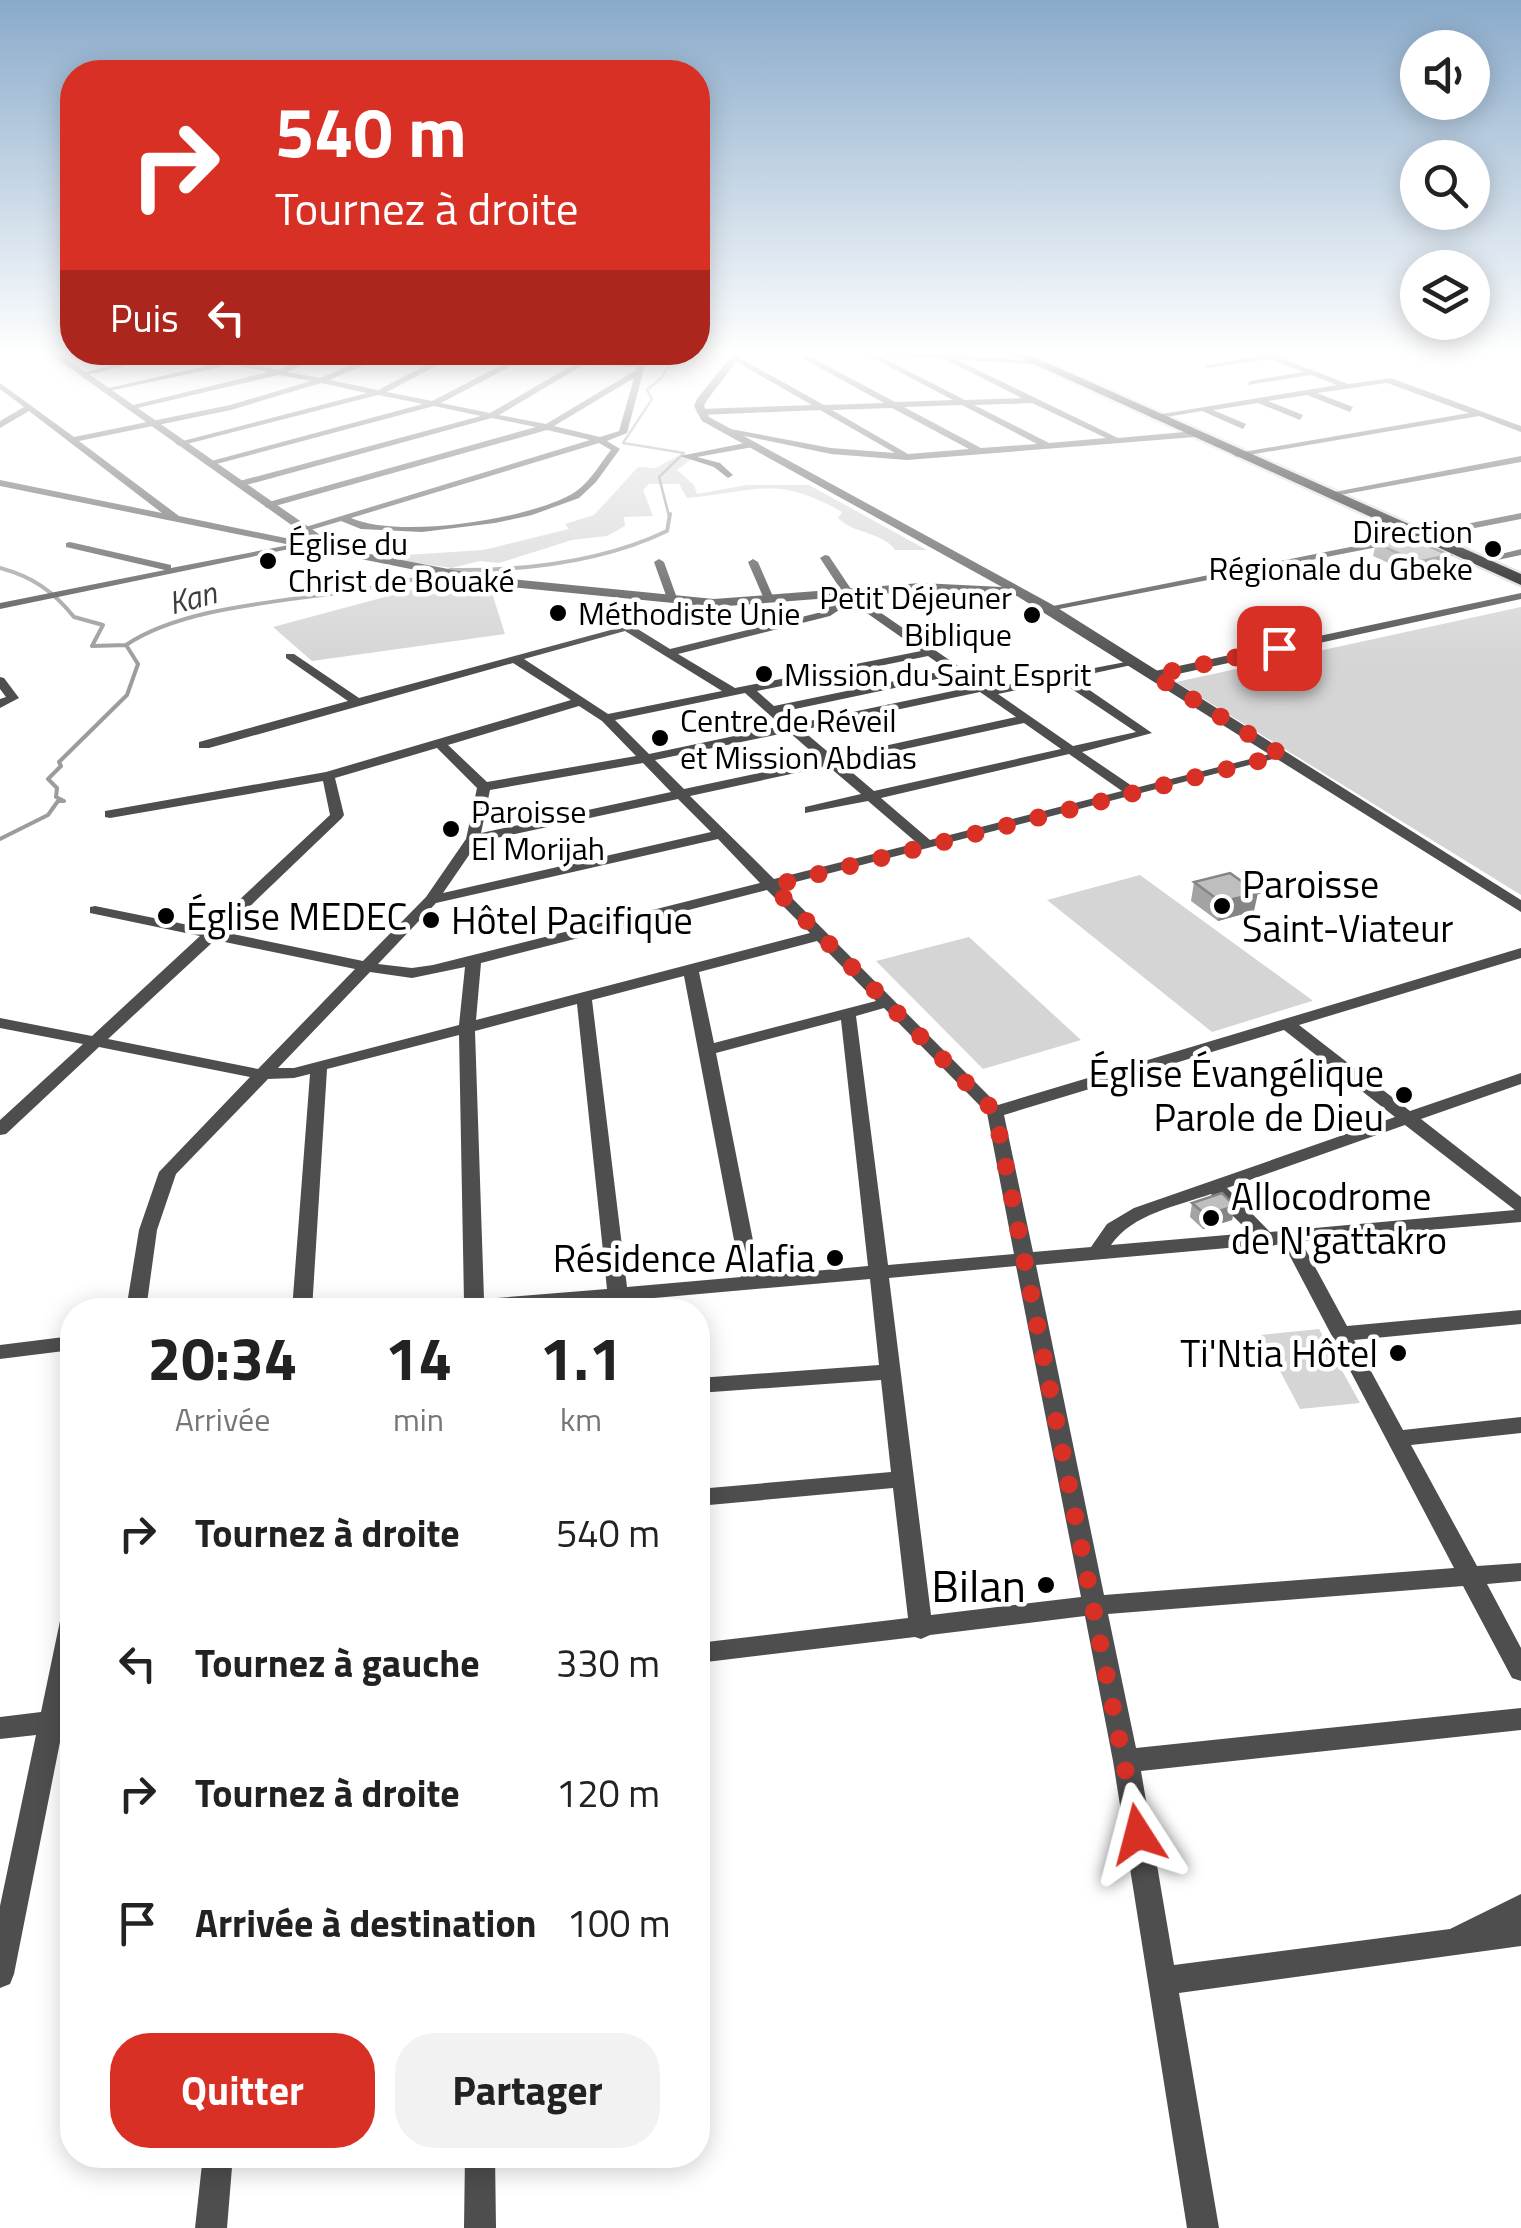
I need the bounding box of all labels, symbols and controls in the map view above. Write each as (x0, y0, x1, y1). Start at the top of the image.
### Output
map controls (1400, 30, 1490, 340)
button: sound (1400, 30, 1490, 120)
text: 540 m (275, 78, 467, 184)
icon: right (110, 100, 240, 230)
button: search (1400, 140, 1490, 230)
text: Tournez à droite (275, 174, 579, 242)
button: layers (1400, 250, 1490, 340)
text: Puis (110, 289, 179, 347)
icon: left (199, 290, 254, 345)
place label: Direction Régionale du Gbeke (1209, 507, 1473, 592)
place label: Église du Christ de Bouaké (288, 519, 515, 604)
marker: Direction Régionale du Gbeke (1482, 538, 1504, 560)
marker: Église du Christ de Bouaké (257, 550, 279, 572)
water label: Kan (163, 567, 222, 626)
place label: Petit Déjeuner Biblique (819, 573, 1012, 658)
place label: Méthodiste Unie (578, 589, 800, 637)
marker: Méthodiste Unie (547, 602, 569, 624)
marker: Petit Déjeuner Biblique (1021, 604, 1043, 626)
pin (1237, 606, 1322, 691)
icon: arrive (1252, 621, 1307, 676)
place label: Mission du Saint Esprit (784, 650, 1091, 698)
marker: Mission du Saint Esprit (753, 663, 775, 685)
place label: Centre de Réveil et Mission Abdias (680, 696, 917, 781)
marker: Centre de Réveil et Mission Abdias (649, 727, 671, 749)
place label: Paroisse El Morijah (471, 787, 605, 872)
marker: Paroisse El Morijah (440, 818, 462, 840)
place label: Paroisse Saint-Viateur (1242, 855, 1454, 957)
place label: Église MEDEC (186, 887, 407, 945)
place label: Hôtel Pacifique (451, 891, 693, 949)
marker: Paroisse Saint-Viateur (1211, 895, 1233, 917)
marker: Église MEDEC (155, 905, 177, 927)
marker: Hôtel Pacifique (420, 909, 442, 931)
place label: Église Évangélique Parole de Dieu (1088, 1044, 1384, 1146)
marker: Église Évangélique Parole de Dieu (1393, 1084, 1415, 1106)
place label: Allocodrome de N'gattakro (1231, 1167, 1447, 1269)
marker: Allocodrome de N'gattakro (1200, 1207, 1222, 1229)
place label: Résidence Alafia (553, 1229, 815, 1287)
marker: Résidence Alafia (824, 1247, 846, 1269)
text: 20:34 (148, 1312, 297, 1403)
text: 14 (385, 1312, 452, 1403)
text: 1.1 (540, 1312, 622, 1403)
place label: Ti'Ntia Hôtel (1180, 1324, 1378, 1382)
marker: Ti'Ntia Hôtel (1387, 1342, 1409, 1364)
text: Arrivée (175, 1395, 270, 1443)
text: min (393, 1395, 444, 1443)
text: km (560, 1395, 602, 1443)
text: Tournez à droite (195, 1504, 460, 1562)
text: 540 m (556, 1504, 660, 1562)
icon: right (110, 1506, 165, 1561)
place label: Bilan (931, 1551, 1026, 1619)
marker: Bilan (1035, 1574, 1057, 1596)
text: Tournez à gauche (195, 1634, 480, 1692)
text: 330 m (556, 1634, 660, 1692)
icon: left (110, 1636, 165, 1691)
text: Tournez à droite (195, 1764, 460, 1822)
text: 120 m (556, 1764, 660, 1822)
icon: right (110, 1766, 165, 1821)
position arrow (1086, 1782, 1190, 1886)
text: Arrivée à destination (195, 1894, 537, 1952)
text: 100 m (567, 1894, 671, 1952)
icon: arrive (110, 1896, 165, 1951)
button: Quitter (110, 2033, 375, 2148)
button: Partager (395, 2033, 660, 2148)

